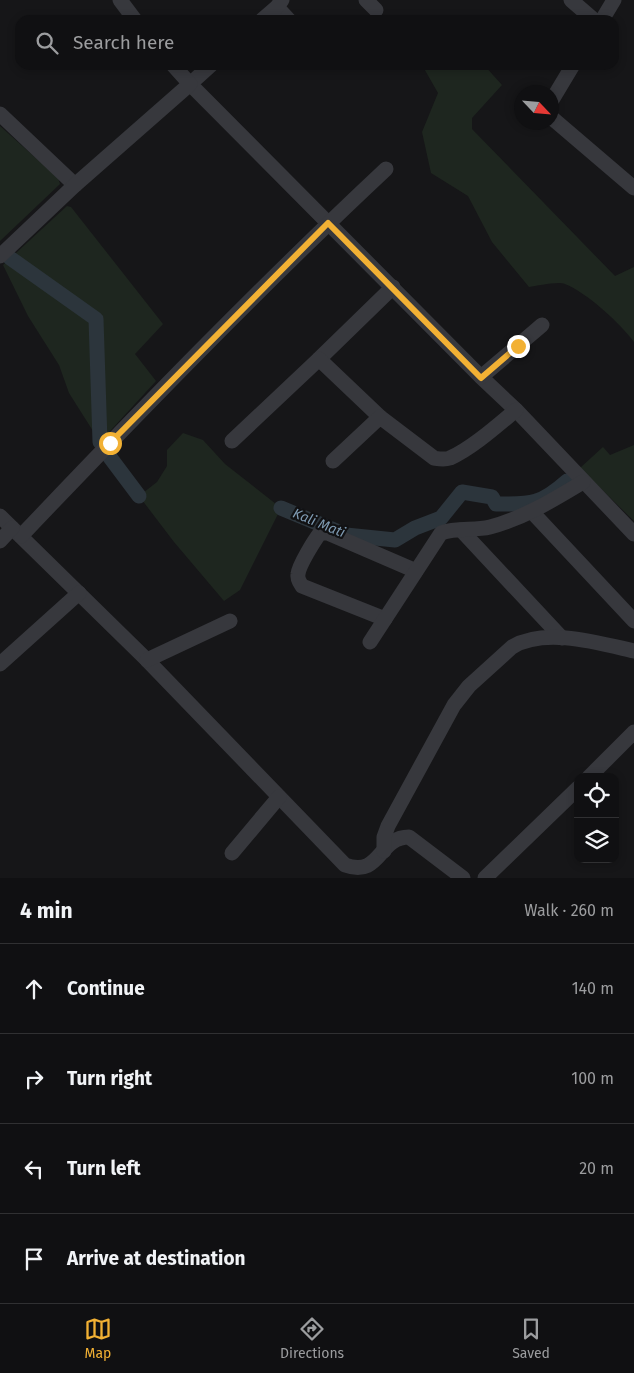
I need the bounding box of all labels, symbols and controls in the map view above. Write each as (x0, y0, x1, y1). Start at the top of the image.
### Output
search box (15, 15, 619, 70)
icon: search (33, 29, 61, 57)
text: Search here (73, 31, 174, 54)
north arrow (514, 85, 559, 130)
route end (507, 335, 530, 358)
route start (99, 432, 122, 455)
water label: Kali Mati (290, 505, 348, 541)
map controls (574, 773, 619, 863)
button: locate (574, 773, 619, 818)
button: layers (574, 818, 619, 863)
text: 4 min (20, 898, 73, 924)
text: Walk · 260 m (524, 901, 614, 920)
icon: ahead (20, 975, 48, 1003)
text: Continue (67, 977, 145, 1000)
text: 140 m (572, 979, 614, 998)
icon: right (20, 1065, 48, 1093)
text: Turn right (67, 1067, 152, 1090)
text: 100 m (571, 1069, 614, 1088)
icon: left (20, 1155, 48, 1183)
text: Turn left (67, 1157, 141, 1180)
text: 20 m (579, 1159, 614, 1178)
icon: arrive (20, 1245, 48, 1273)
text: Arrive at destination (67, 1247, 246, 1270)
tab: Map (84, 1315, 112, 1362)
tab: Directions (280, 1315, 344, 1362)
tab: Saved (512, 1315, 550, 1362)

